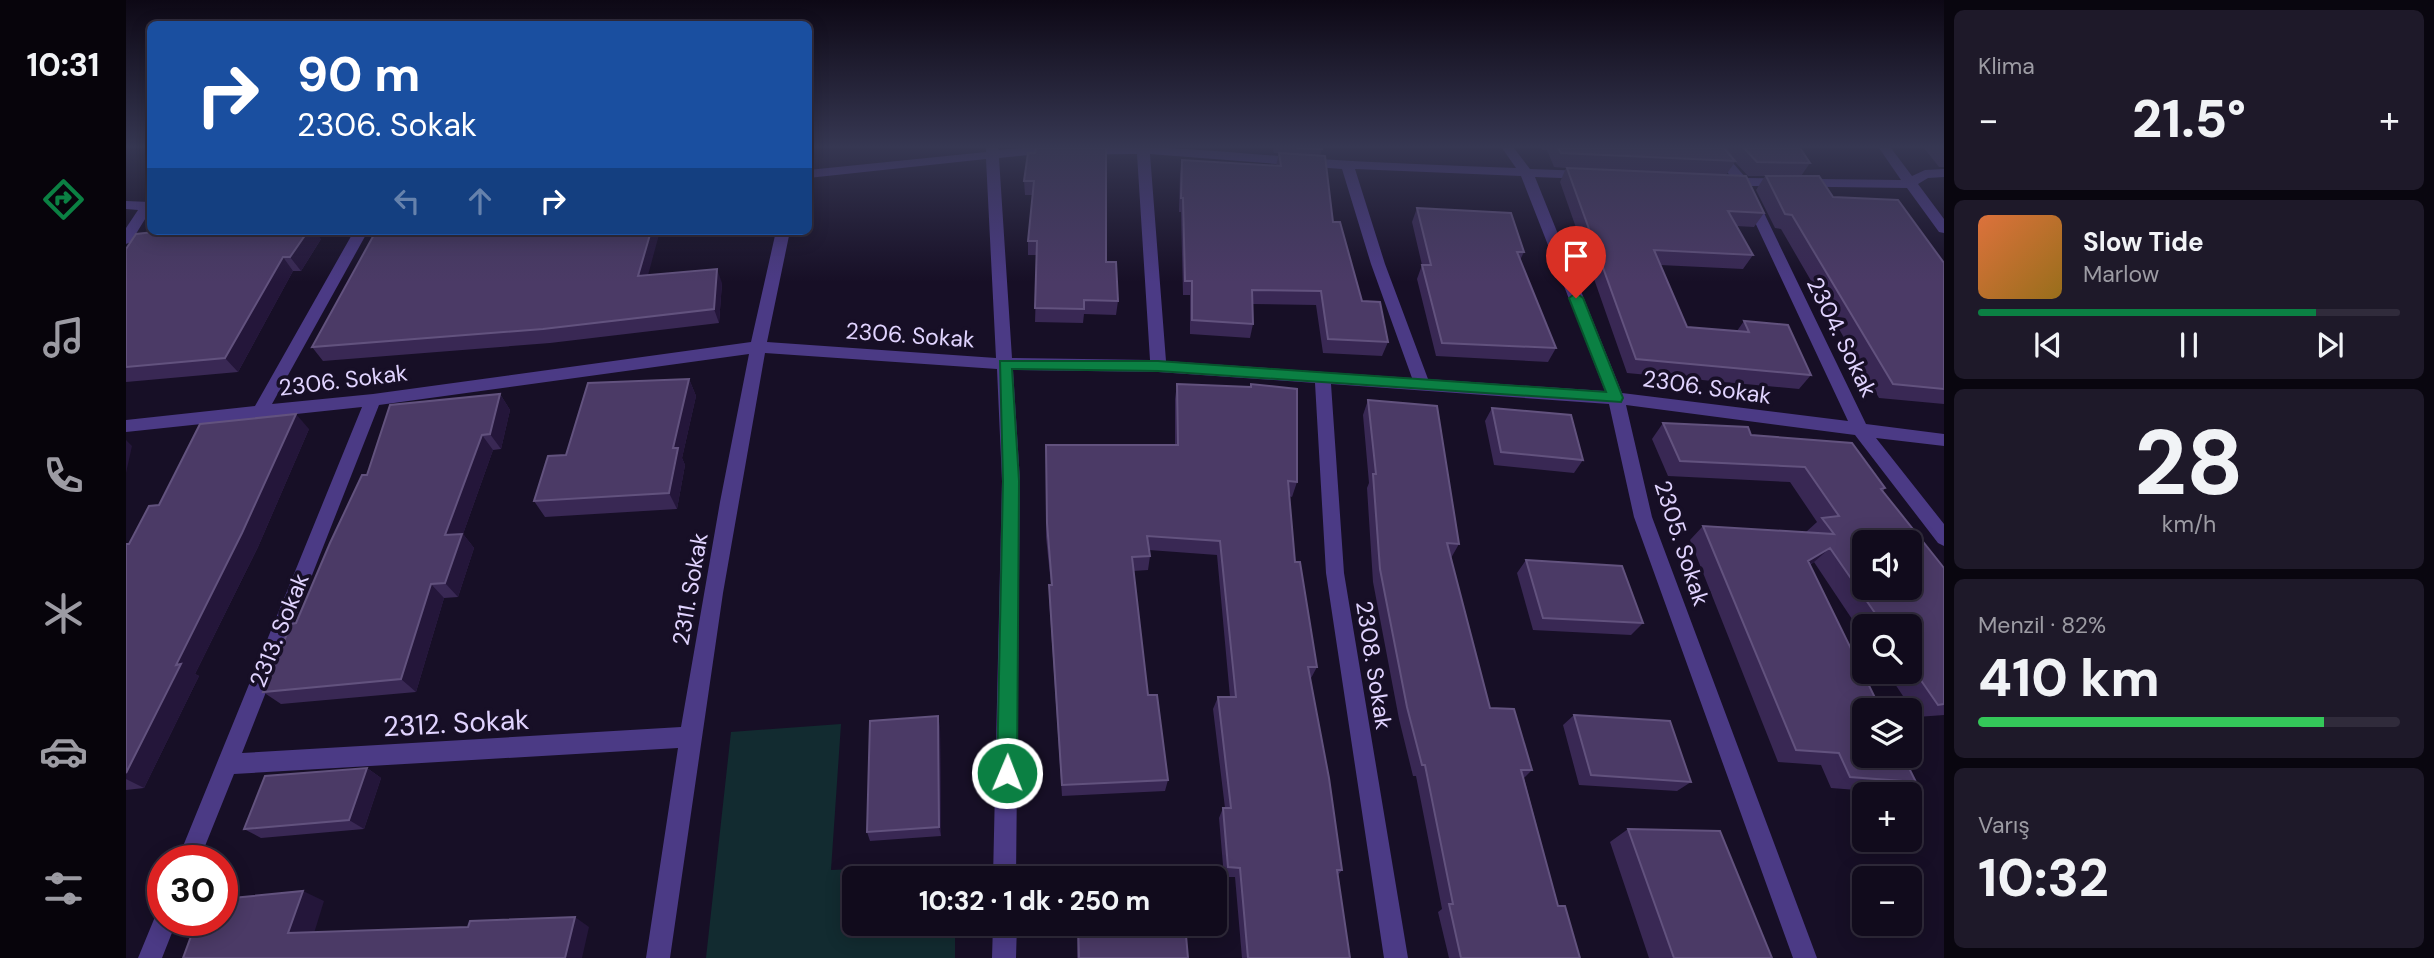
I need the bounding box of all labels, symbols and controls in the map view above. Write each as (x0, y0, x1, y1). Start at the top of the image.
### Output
text: 90 m (297, 42, 420, 106)
text: 10:31 (26, 44, 100, 86)
icon: right (182, 49, 273, 140)
text: Klima (1978, 51, 2035, 81)
text: 21.5° (2132, 85, 2246, 153)
text: − (1978, 95, 1999, 145)
text: + (2379, 95, 2400, 145)
text: 2306. Sokak (297, 104, 477, 146)
icon: directions (39, 175, 88, 224)
icon: left (388, 182, 426, 220)
icon: ahead (461, 182, 499, 220)
icon: right (534, 182, 572, 220)
text: Slow Tide (2083, 225, 2204, 259)
pin (1546, 226, 1606, 298)
icon: arrive (1557, 237, 1595, 275)
text: Marlow (2083, 259, 2159, 289)
street label: 2304. Sokak (1800, 272, 1884, 402)
icon: music (39, 313, 88, 362)
street label: 2306. Sokak (844, 316, 976, 355)
icon: previous (2029, 326, 2067, 364)
icon: pause (2170, 326, 2208, 364)
icon: next (2311, 326, 2349, 364)
street label: 2306. Sokak (277, 357, 409, 403)
street label: 2306. Sokak (1641, 363, 1774, 411)
text: 28 (2134, 404, 2244, 522)
icon: phone (39, 451, 88, 500)
street label: 2305. Sokak (1648, 477, 1716, 610)
text: km/h (2162, 509, 2216, 539)
street label: 2311. Sokak (665, 530, 715, 648)
map controls (1852, 530, 1922, 936)
button: sound (1852, 530, 1922, 600)
street label: 2313. Sokak (243, 568, 316, 691)
icon: climate (39, 589, 88, 638)
street label: 2308. Sokak (1349, 599, 1399, 732)
text: Menzil · 82% (1978, 610, 2106, 640)
button: search (1852, 614, 1922, 684)
text: 410 km (1978, 644, 2160, 712)
button: layers (1852, 698, 1922, 768)
street label: 2312. Sokak (382, 701, 530, 745)
icon: car (39, 727, 88, 776)
position arrow (970, 736, 1044, 810)
button: + (1852, 782, 1922, 852)
text: Varış (1978, 810, 2030, 840)
text: 10:32 (1978, 844, 2109, 912)
speed limit sign: 30 (147, 845, 238, 936)
icon: filters (39, 864, 88, 913)
button: − (1852, 866, 1922, 936)
text: 10:32 · 1 dk · 250 m (919, 884, 1150, 918)

